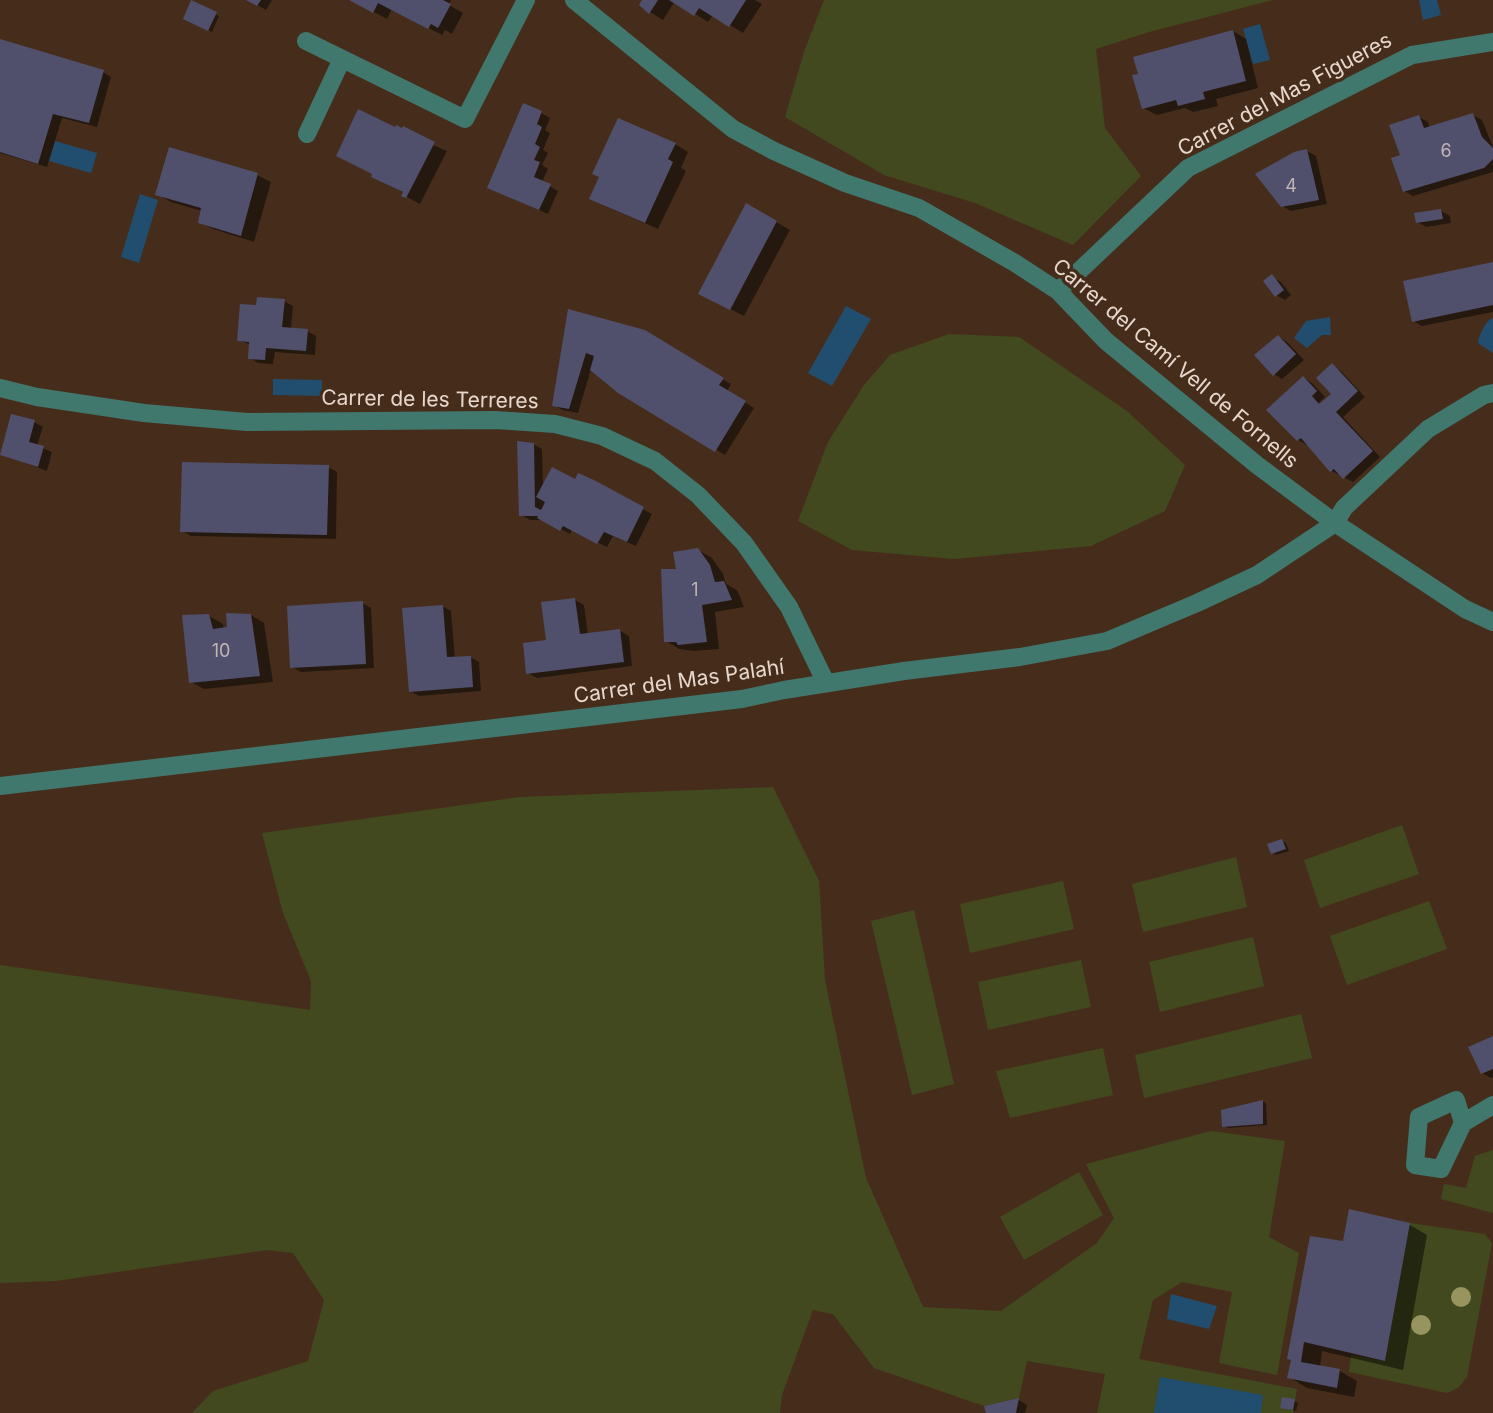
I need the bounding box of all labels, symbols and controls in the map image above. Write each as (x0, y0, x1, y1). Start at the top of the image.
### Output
street label: Carrer del Mas Figueres (1174, 28, 1396, 162)
house number: 6 (1440, 141, 1452, 163)
house number: 4 (1285, 176, 1297, 198)
street label: Carrer del Camí Vell de Fornells (1047, 254, 1303, 474)
street label: Carrer de les Terreres (321, 386, 539, 414)
house number: 1 (691, 580, 699, 602)
house number: 10 (212, 641, 230, 663)
street label: Carrer del Mas Palahí (572, 655, 786, 709)

